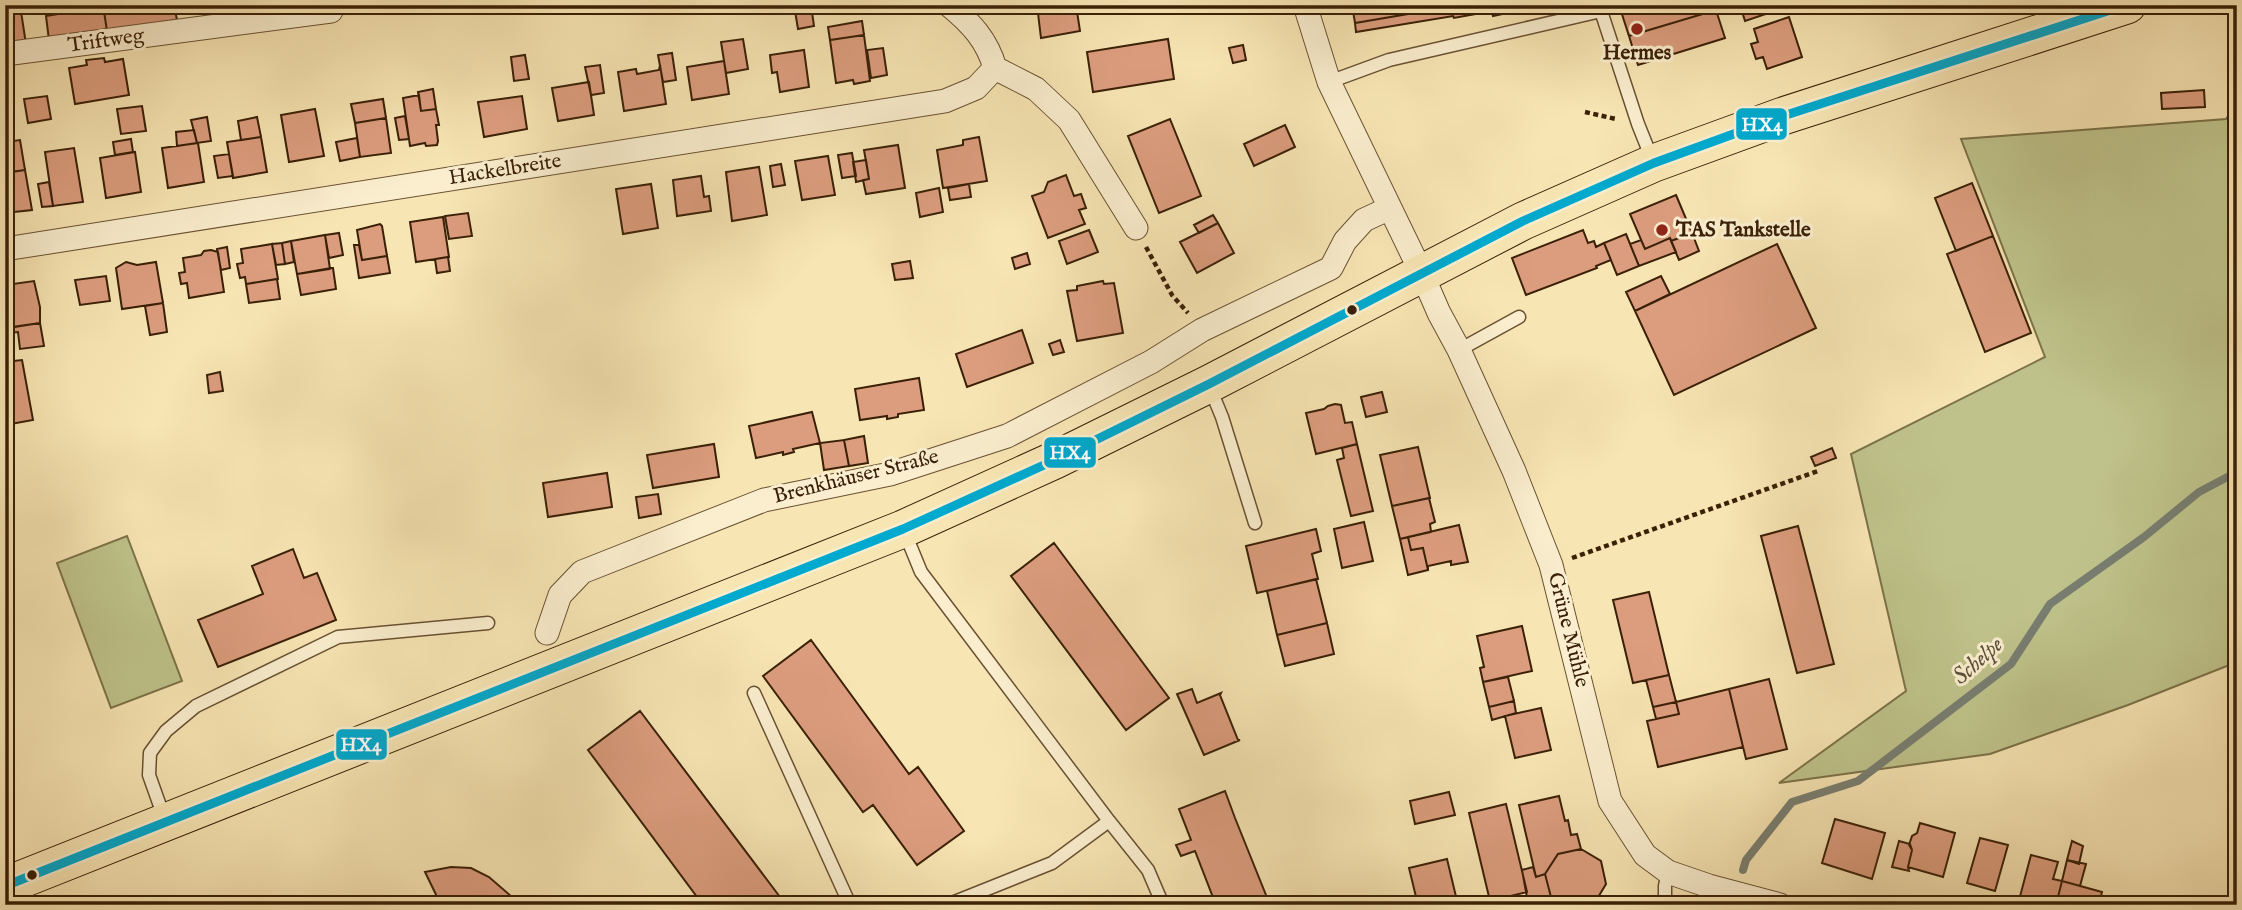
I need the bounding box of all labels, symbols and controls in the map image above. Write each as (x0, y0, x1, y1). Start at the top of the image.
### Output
marker: Hermes (1629, 21, 1645, 37)
street label: Triftweg (66, 22, 146, 60)
place label: Hermes (1603, 40, 1671, 67)
line badge: HX4 (1735, 107, 1788, 141)
text: HX4 (1741, 114, 1783, 138)
street label: Hackelbreite (447, 148, 564, 192)
place label: TAS Tankstelle (1675, 217, 1811, 244)
marker: TAS Tankstelle (1654, 222, 1670, 238)
unlabelled marker (1345, 303, 1359, 317)
line badge: HX4 (1043, 436, 1097, 469)
text: HX4 (1049, 442, 1091, 466)
street label: Brenkhäuser Straße (771, 443, 942, 511)
street label: Grüne Mühle (1541, 570, 1595, 691)
water label: Schelpe (1947, 630, 2010, 691)
line badge: HX4 (335, 728, 388, 761)
text: HX4 (340, 734, 382, 758)
unlabelled marker (25, 868, 39, 882)

